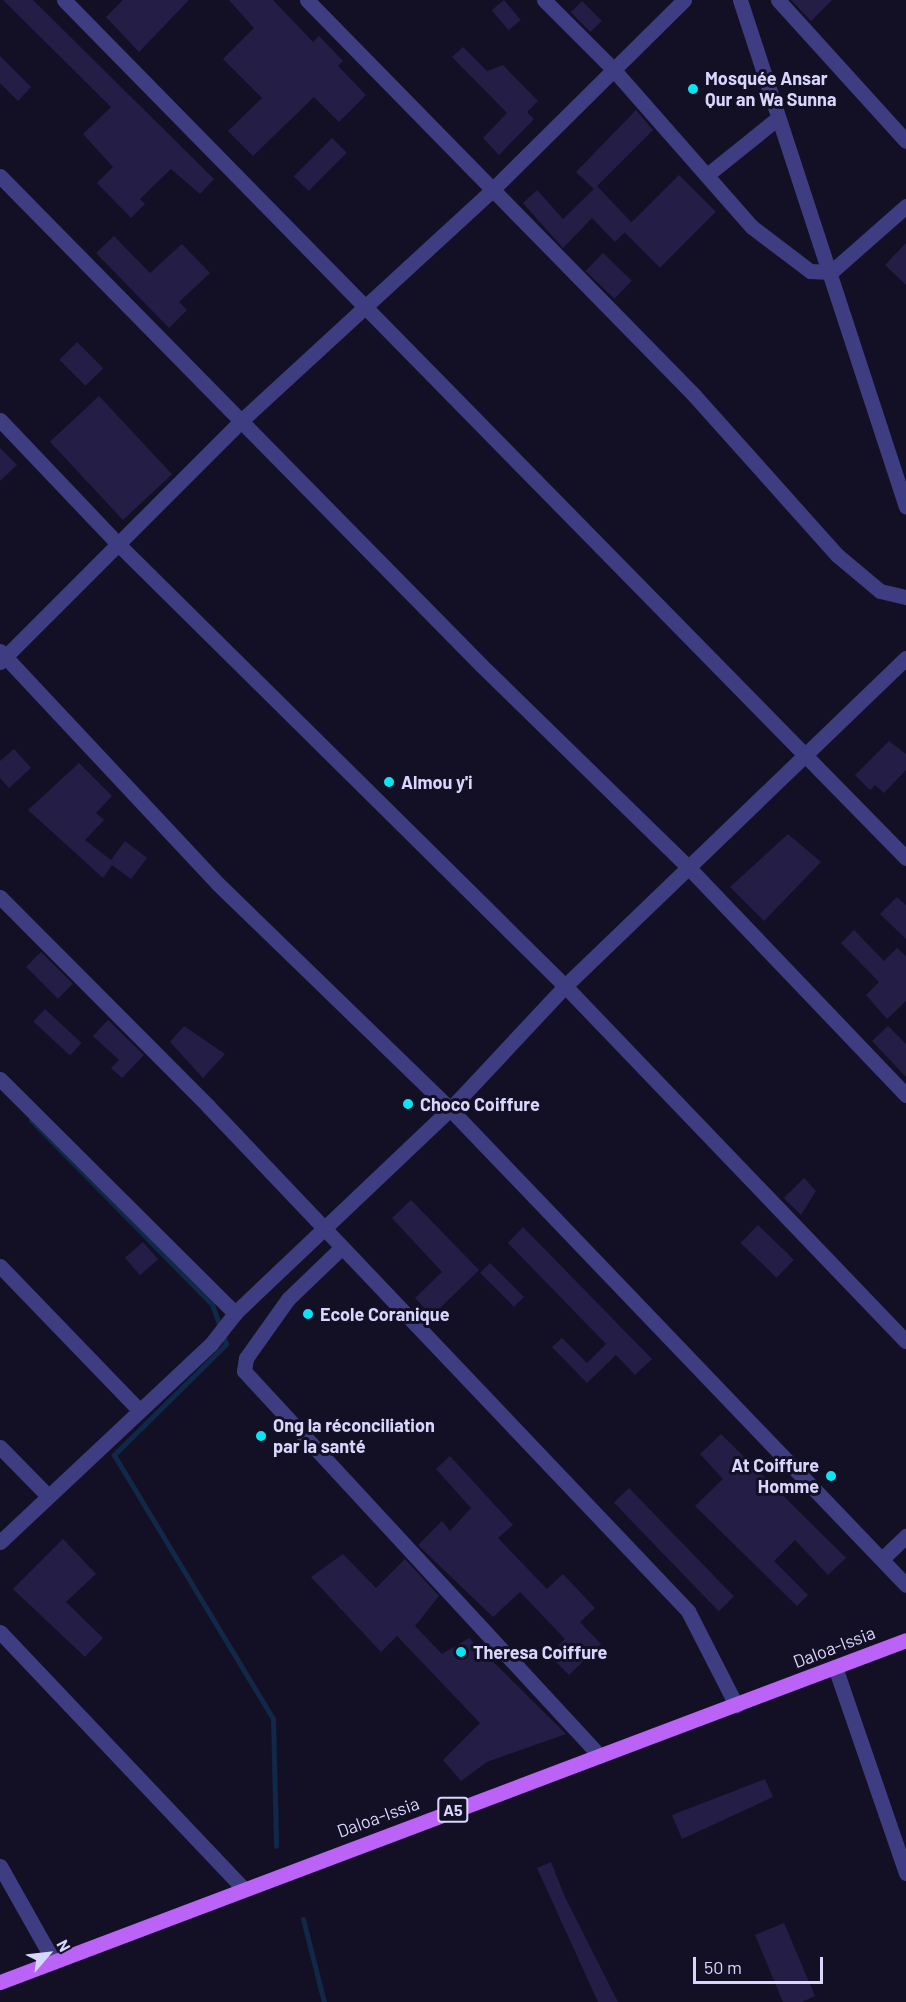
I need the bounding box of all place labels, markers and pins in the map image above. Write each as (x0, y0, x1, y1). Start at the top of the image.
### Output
place label: Mosquée Ansar Qur an Wa Sunna (705, 68, 836, 110)
marker: Mosquée Ansar Qur an Wa Sunna (686, 82, 700, 96)
place label: Almou y'i (401, 771, 473, 793)
marker: Almou y'i (382, 775, 396, 789)
place label: Choco Coiffure (420, 1093, 540, 1115)
marker: Choco Coiffure (401, 1097, 415, 1111)
place label: Ecole Coranique (320, 1303, 449, 1325)
marker: Ecole Coranique (301, 1307, 315, 1321)
place label: Ong la réconciliation par la santé (273, 1415, 435, 1458)
marker: Ong la réconciliation par la santé (254, 1429, 268, 1443)
place label: At Coiffure Homme (731, 1455, 819, 1498)
marker: At Coiffure Homme (824, 1469, 838, 1483)
place label: Theresa Coiffure (473, 1641, 607, 1663)
marker: Theresa Coiffure (454, 1645, 468, 1659)

